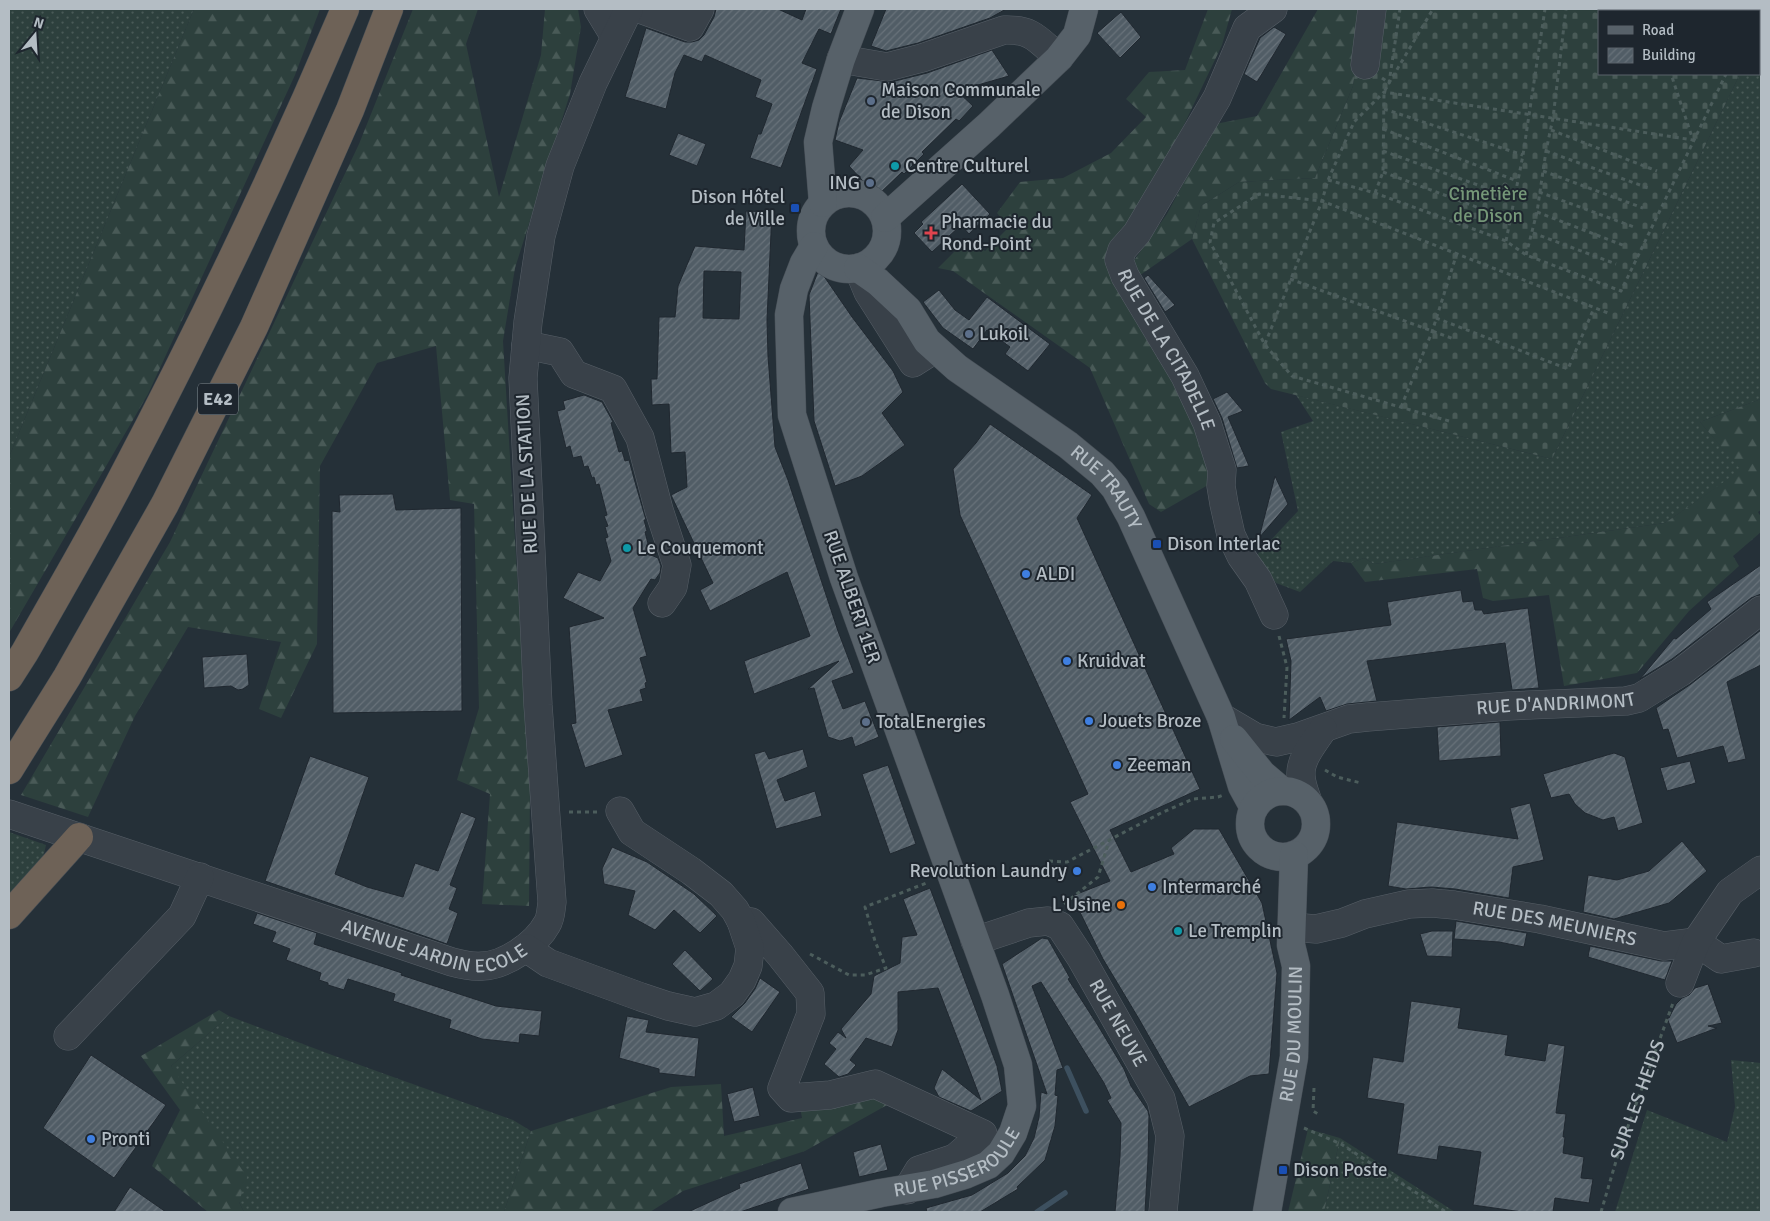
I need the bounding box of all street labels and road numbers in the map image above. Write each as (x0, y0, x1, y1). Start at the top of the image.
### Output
street label: RUE DE LA CITADELLE (1112, 266, 1221, 433)
road number: E42 (198, 384, 238, 414)
street label: RUE DE LA STATION (511, 393, 543, 555)
street label: RUE TRAUTY (1065, 440, 1147, 533)
street label: RUE ALBERT 1ER (818, 527, 886, 667)
street label: RUE D'ANDRIMONT (1475, 687, 1638, 721)
street label: RUE DES MEUNIERS (1471, 896, 1639, 952)
street label: AVENUE JARDIN ECOLE (338, 914, 532, 978)
street label: RUE DU MOULIN (1274, 966, 1308, 1104)
street label: RUE NEUVE (1084, 975, 1152, 1071)
street label: SUR LES HEIDS (1605, 1037, 1671, 1163)
street label: RUE PISSEROULE (892, 1123, 1026, 1203)

